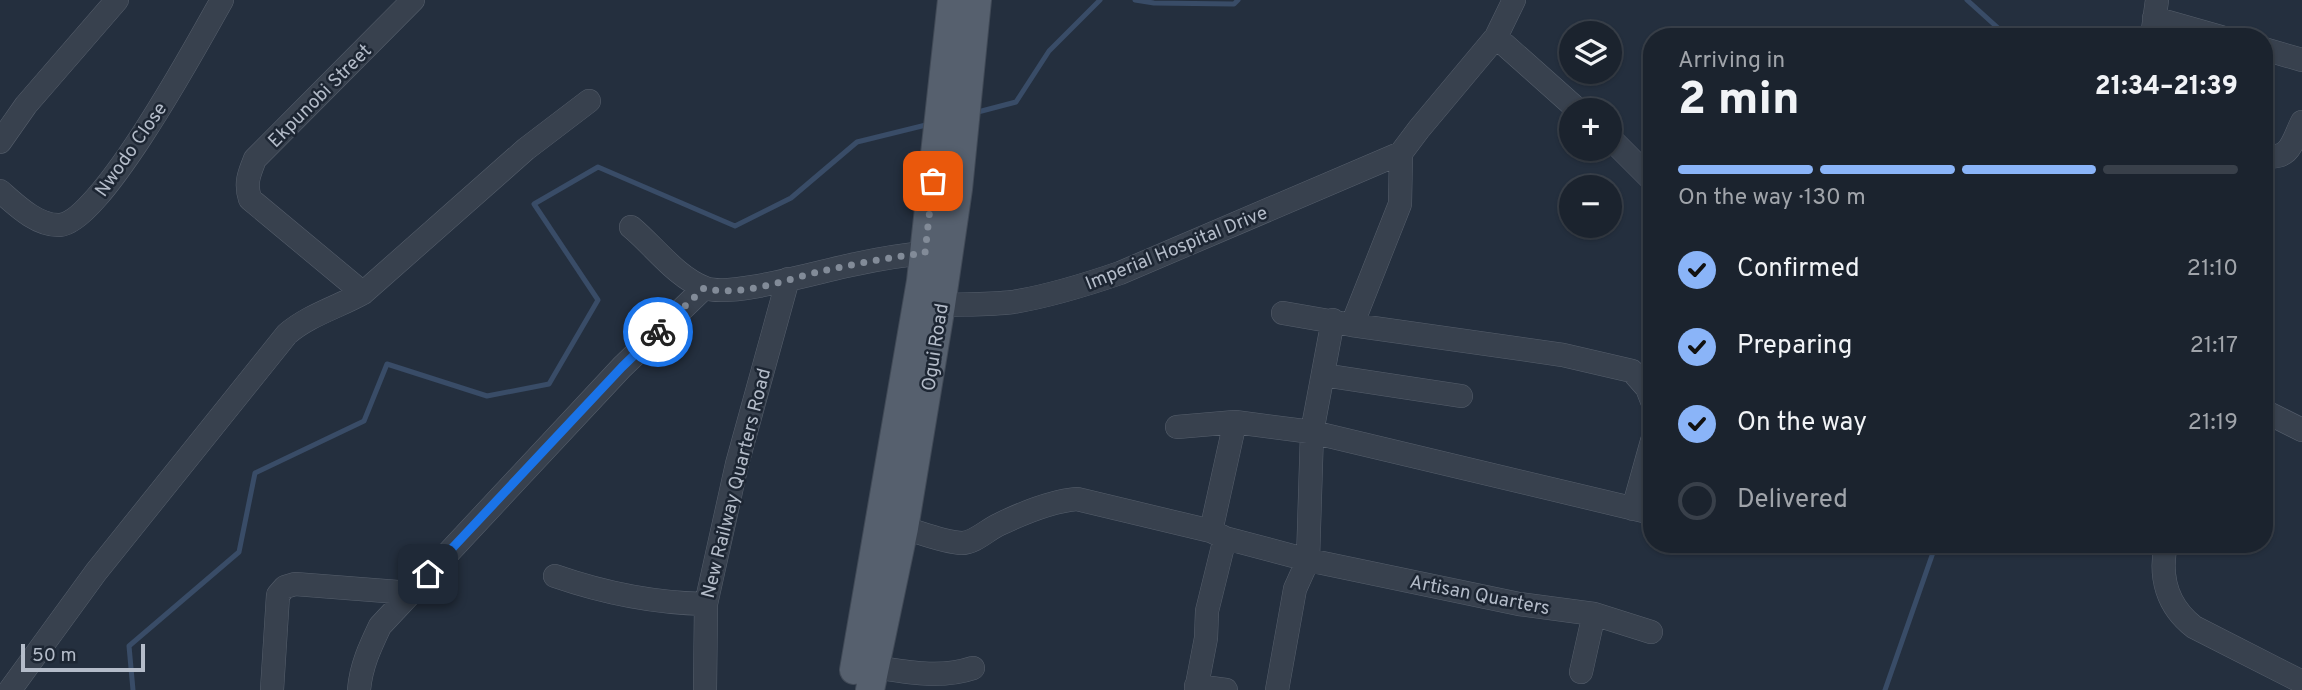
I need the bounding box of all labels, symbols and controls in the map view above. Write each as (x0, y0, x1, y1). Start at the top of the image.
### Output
map controls (1559, 21, 1622, 238)
button: layers (1559, 21, 1622, 84)
street label: Ekpunobi Street (263, 39, 377, 153)
text: Arriving in (1678, 47, 1785, 76)
text: 21:34–21:39 (2095, 71, 2238, 104)
text: 2 min (1678, 72, 1800, 131)
street label: Nwodo Close (90, 98, 173, 202)
button: + (1559, 98, 1622, 161)
pin (903, 151, 963, 211)
icon: bag (914, 162, 952, 200)
button: − (1559, 175, 1622, 238)
text: On the way · 130 m (1678, 184, 1866, 213)
street label: Imperial Hospital Drive (1082, 201, 1271, 296)
icon: check (1678, 251, 1716, 289)
text: Confirmed (1737, 253, 1860, 286)
text: 21:10 (2187, 255, 2238, 284)
courier (623, 297, 693, 367)
street label: Ogui Road (917, 302, 955, 393)
icon: bike (639, 313, 677, 351)
icon: check (1678, 328, 1716, 366)
text: Preparing (1737, 330, 1852, 363)
text: 21:17 (2190, 332, 2238, 361)
street label: New Railway Quarters Road (697, 366, 777, 601)
icon: check (1678, 405, 1716, 443)
text: On the way (1737, 407, 1867, 440)
text: 21:19 (2188, 409, 2238, 438)
text: Delivered (1737, 484, 1848, 517)
pin (398, 544, 458, 604)
icon: home (409, 555, 447, 593)
street label: Artisan Quarters (1407, 571, 1552, 621)
scale bar (21, 641, 145, 673)
text: 50 m (32, 644, 77, 668)

